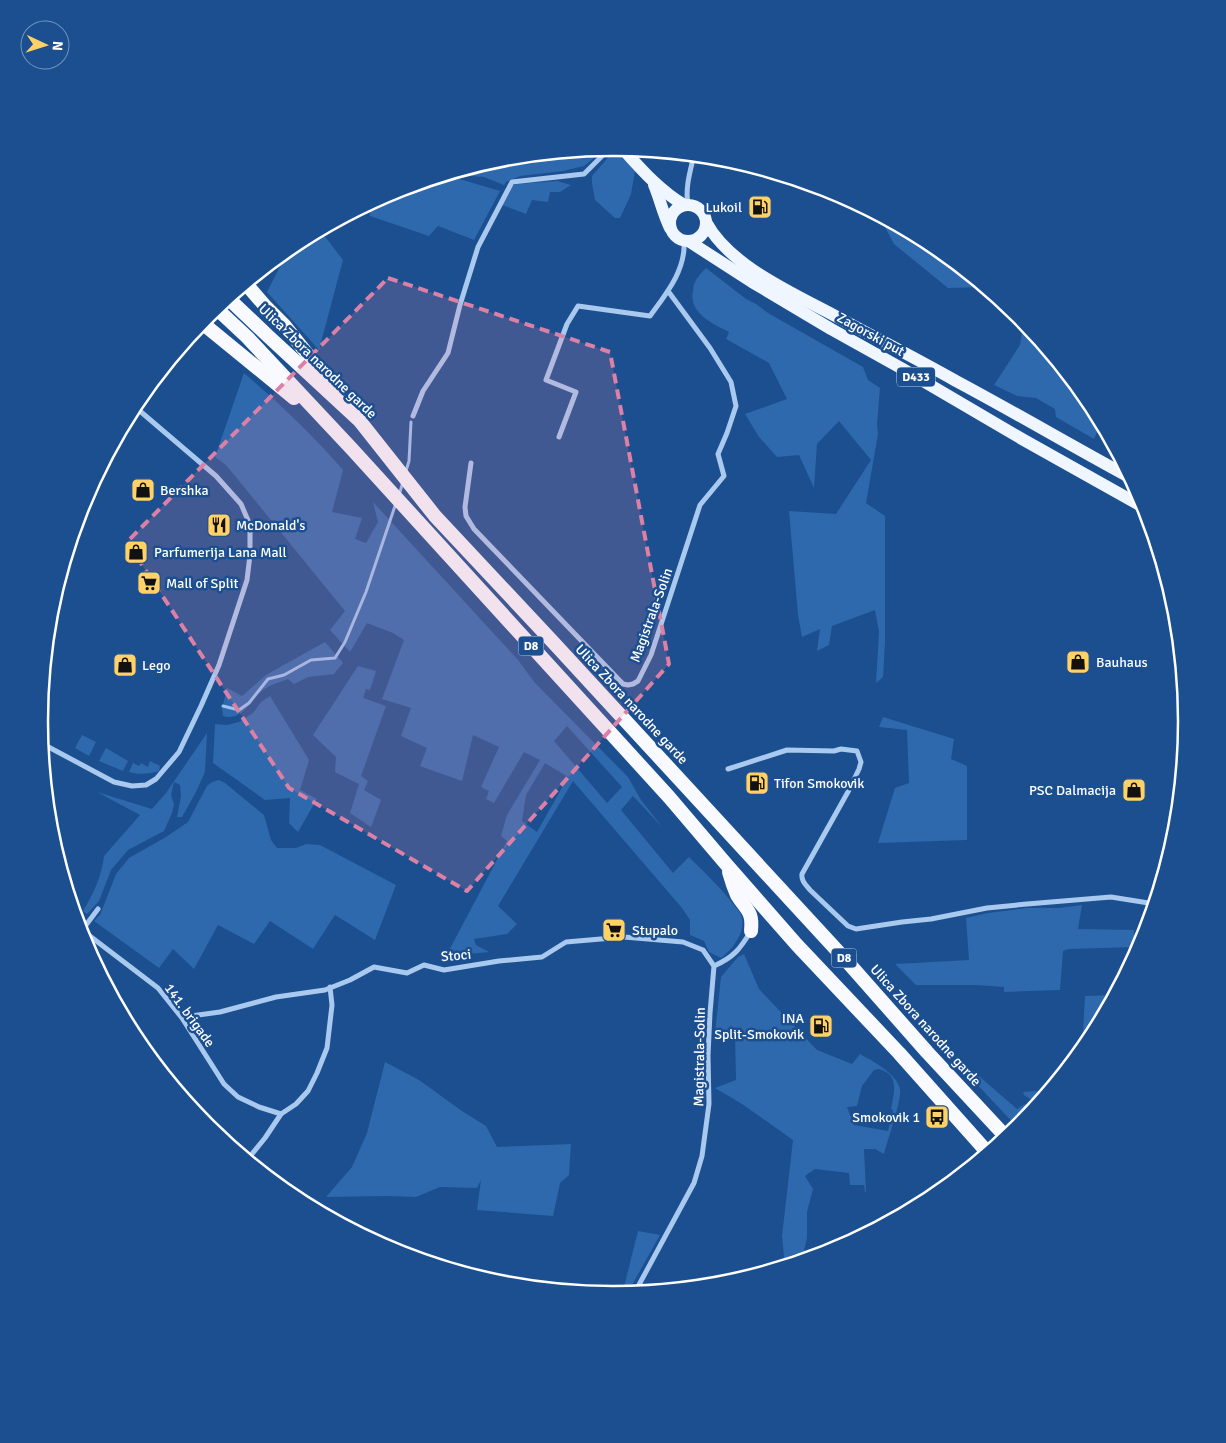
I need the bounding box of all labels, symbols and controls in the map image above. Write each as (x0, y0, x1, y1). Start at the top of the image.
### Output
north arrow (20, 20, 70, 70)
text: N (49, 40, 66, 51)
fuel station icon: Lukoil (747, 194, 773, 220)
place label: Lukoil (705, 199, 742, 216)
street label: Ulica Zbora narodne garde (255, 300, 380, 422)
street label: Zagorski put (834, 309, 908, 360)
road number: D433 (897, 368, 935, 387)
shop icon: Bershka (130, 477, 156, 503)
place label: Bershka (160, 482, 209, 499)
restaurant icon: McDonald's (206, 512, 232, 538)
place label: McDonald's (236, 517, 305, 534)
shop icon: Parfumerija Lana Mall (123, 539, 149, 565)
place label: Parfumerija Lana Mall (154, 544, 287, 561)
street label: Magistrala-Solin (626, 566, 676, 665)
supermarket icon: Mall of Split (136, 570, 162, 596)
place label: Mall of Split (166, 575, 238, 592)
road number: D8 (518, 636, 544, 656)
street label: Ulica Zbora narodne garde (572, 641, 692, 768)
shop icon: Bauhaus (1065, 649, 1091, 675)
shop icon: Lego (112, 652, 138, 678)
place label: Bauhaus (1096, 654, 1148, 671)
place label: Lego (142, 657, 171, 674)
fuel station icon: Tifon Smokovik (744, 770, 770, 796)
place label: Tifon Smokovik (774, 775, 864, 792)
shop icon: PSC Dalmacija (1121, 777, 1147, 803)
place label: PSC Dalmacija (1029, 782, 1116, 799)
supermarket icon: Stupalo (601, 917, 627, 943)
place label: Stupalo (632, 922, 678, 939)
street label: Stoci (440, 946, 472, 965)
road number: D8 (832, 948, 856, 968)
street label: Ulica Zbora narodne garde (867, 961, 985, 1090)
street label: 141. brigade (161, 980, 218, 1051)
street label: Magistrala-Solin (690, 1007, 709, 1107)
place label: INA Split-Smokovik (714, 1010, 804, 1043)
fuel station icon: INA Split-Smokovik (808, 1013, 834, 1039)
bus stop icon: Smokovik 1 (924, 1104, 950, 1130)
place label: Smokovik 1 (852, 1109, 920, 1126)

